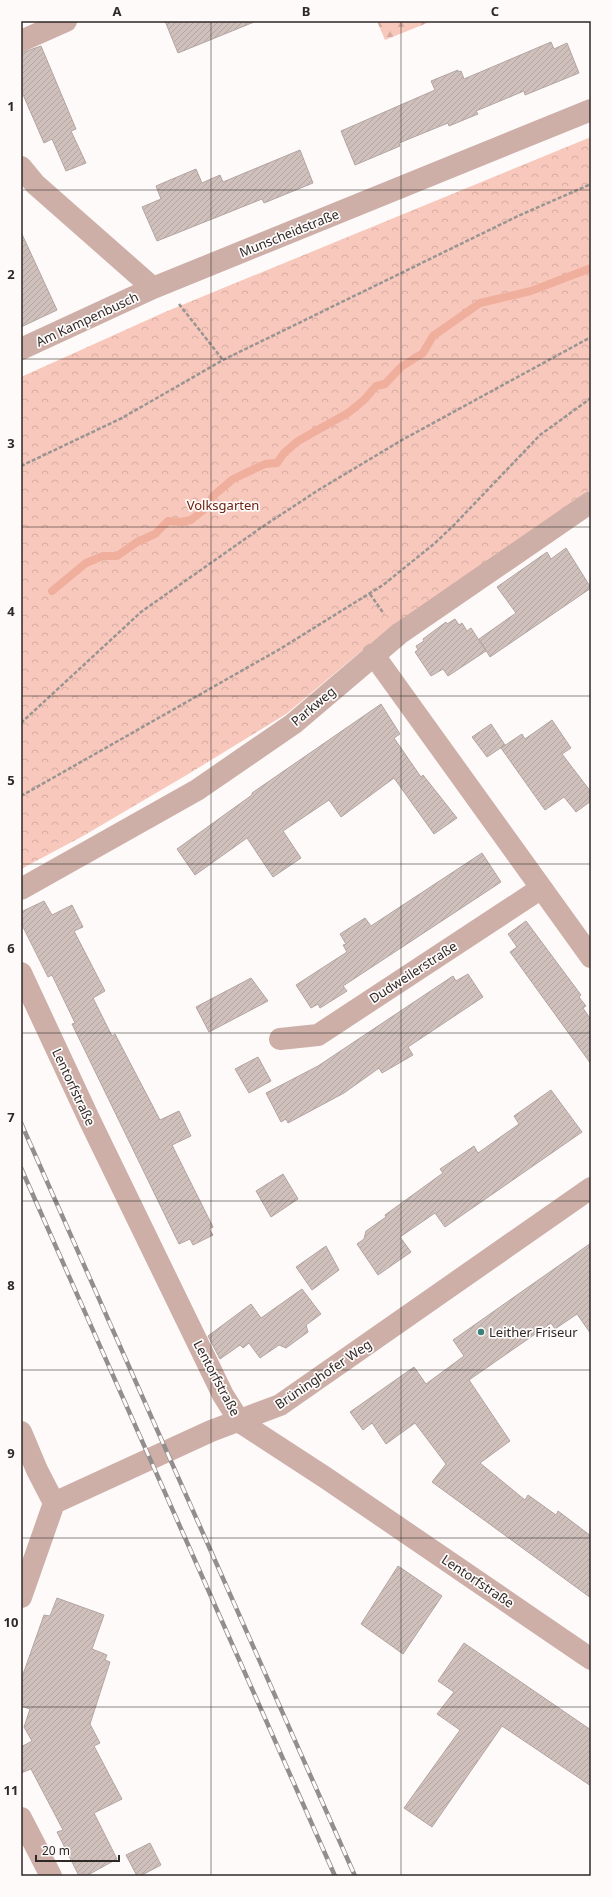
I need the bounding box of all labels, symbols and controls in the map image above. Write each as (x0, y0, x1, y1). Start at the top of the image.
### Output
text: A (113, 2, 122, 20)
text: B (302, 2, 310, 20)
text: C (491, 2, 499, 20)
text: 1 (7, 97, 15, 115)
street label: Munscheidstraße (237, 205, 341, 261)
text: 2 (7, 265, 15, 283)
street label: Am Kampenbusch (33, 287, 141, 351)
text: 3 (7, 434, 15, 452)
park label: Volksgarten (187, 496, 259, 514)
text: 4 (7, 602, 15, 620)
street label: Parkweg (287, 682, 339, 730)
text: 5 (7, 771, 15, 789)
street label: Dudweilerstraße (366, 937, 460, 1007)
text: 6 (7, 939, 15, 957)
street label: Lentorfstraße (48, 1045, 100, 1129)
text: 7 (7, 1108, 15, 1126)
text: 8 (7, 1276, 15, 1294)
place label: Leither Friseur (489, 1323, 578, 1341)
marker: Leither Friseur (476, 1327, 486, 1337)
street label: Brüninghofer Weg (271, 1335, 375, 1413)
street label: Lentorfstraße (189, 1337, 245, 1419)
text: 9 (7, 1444, 15, 1462)
street label: Lentorfstraße (438, 1550, 518, 1612)
text: 10 (4, 1613, 18, 1631)
text: 11 (4, 1781, 18, 1799)
scale bar (36, 1837, 119, 1863)
text: 20 m (42, 1842, 70, 1859)

